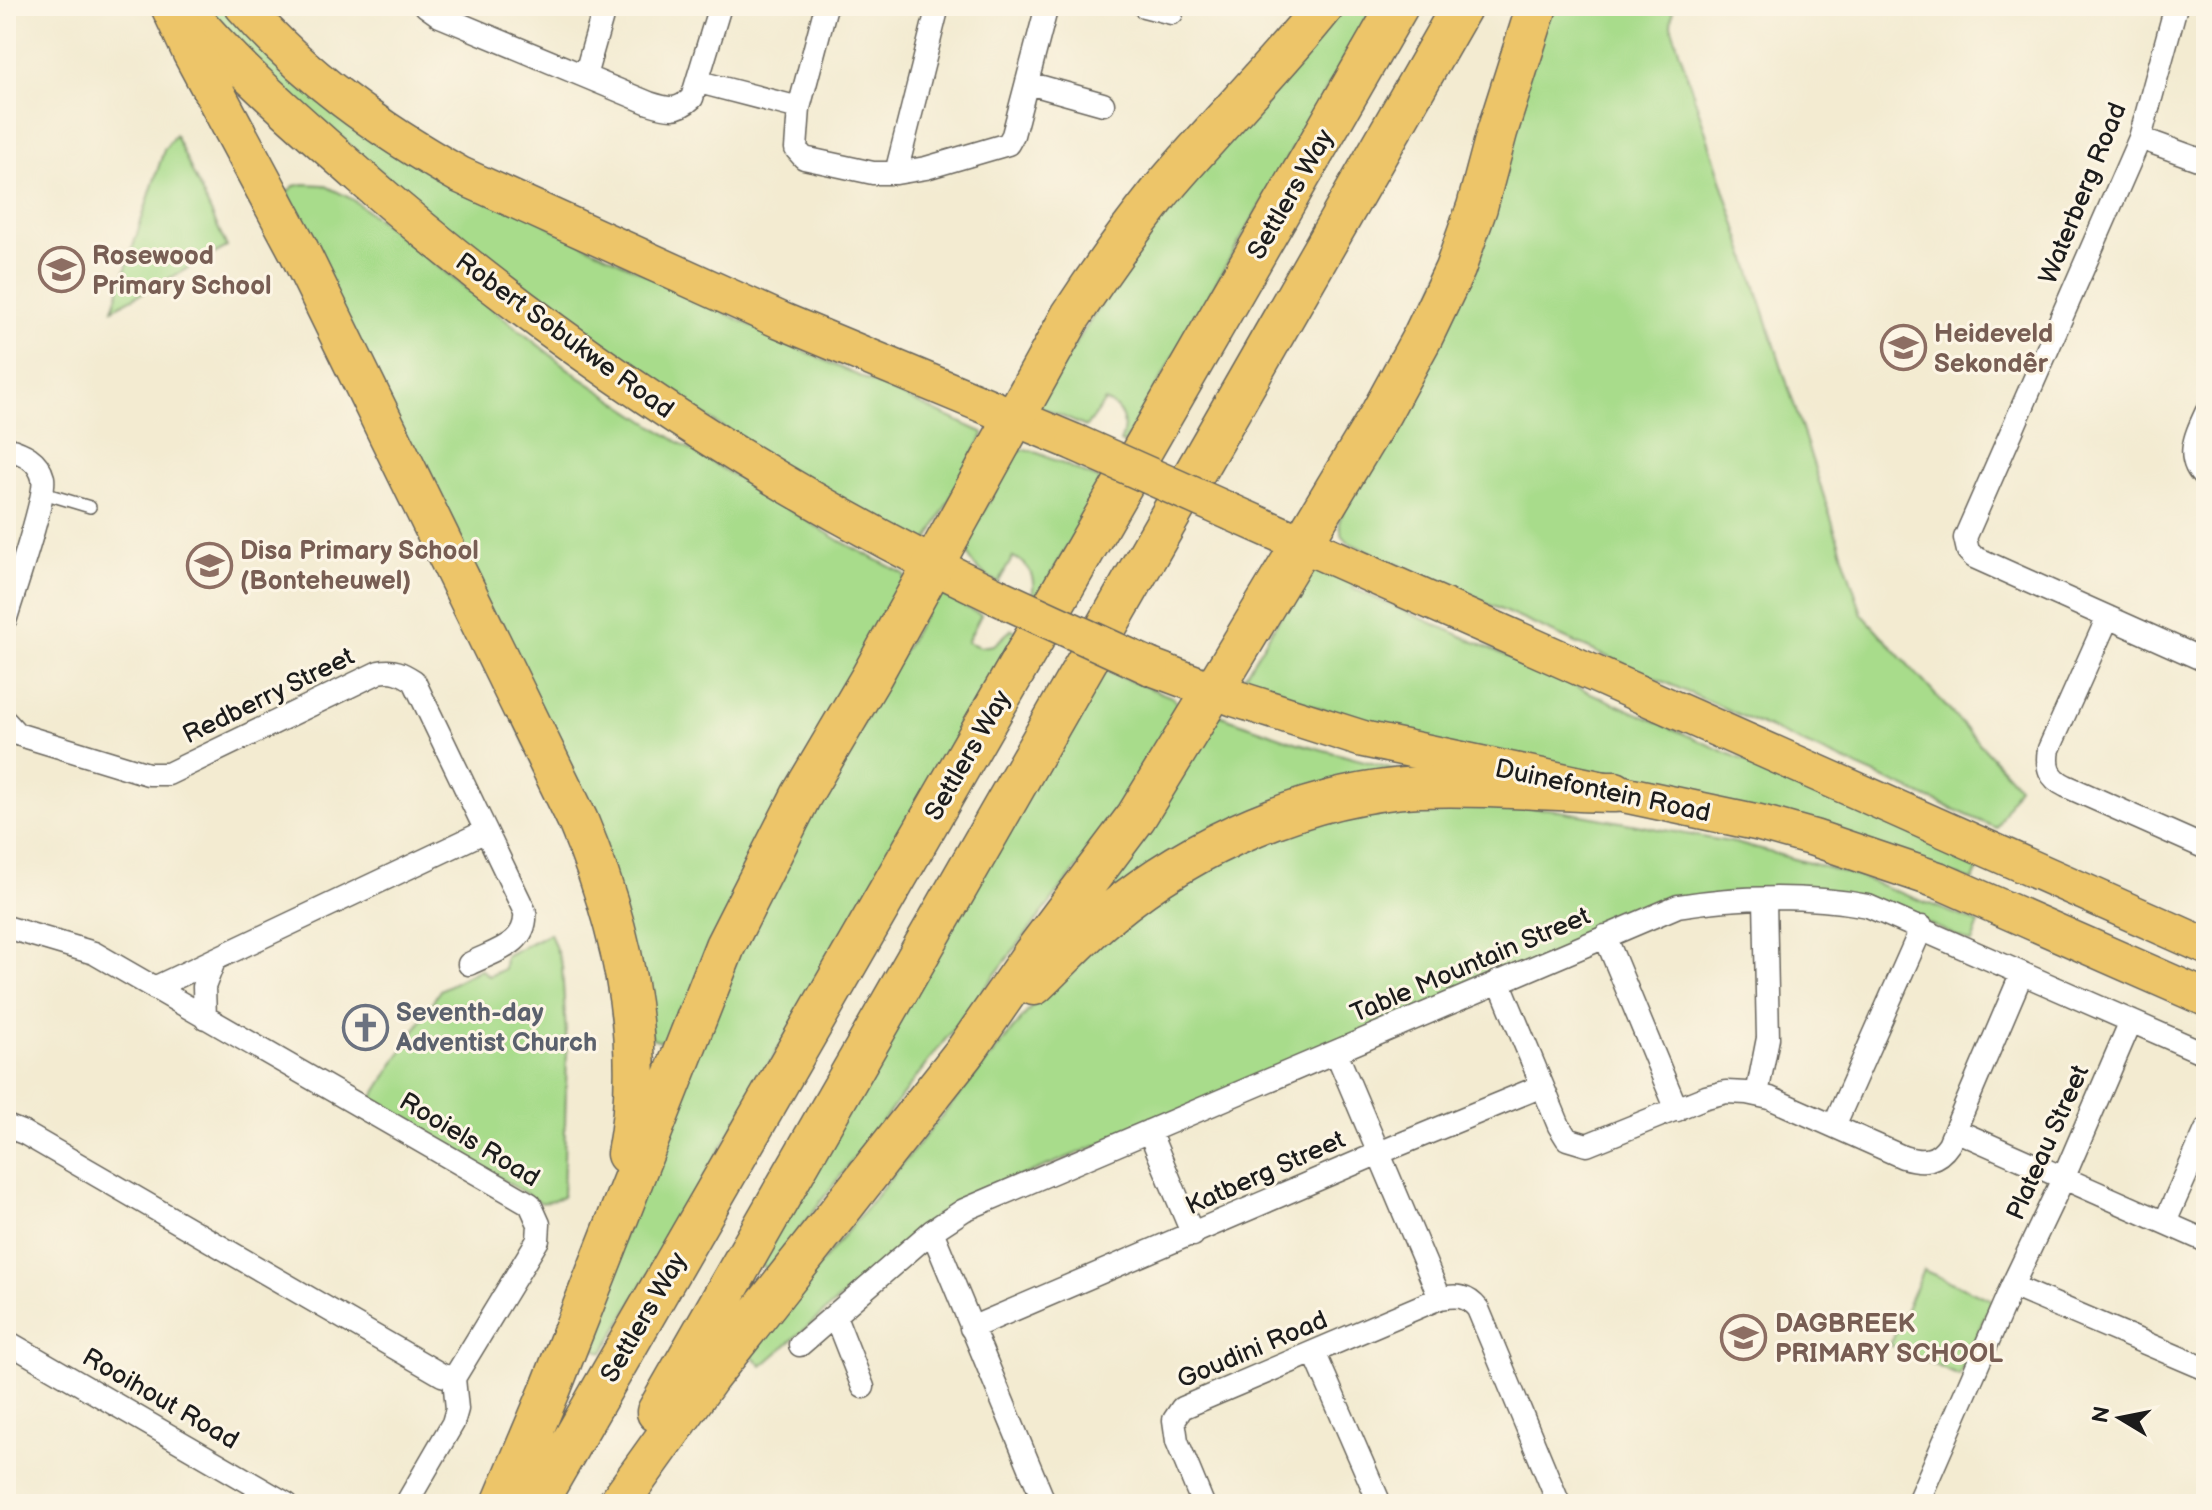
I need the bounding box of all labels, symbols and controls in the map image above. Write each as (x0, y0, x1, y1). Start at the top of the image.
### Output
street label: Waterberg Road (2033, 98, 2134, 289)
street label: Settlers Way (1242, 124, 1341, 265)
place label: Rosewood Primary School (92, 241, 272, 302)
school or university icon: Rosewood Primary School (37, 246, 85, 294)
street label: Robert Sobukwe Road (449, 247, 679, 426)
place label: Heideveld Sekondêr (1934, 319, 2053, 380)
school or university icon: Heideveld Sekondêr (1879, 324, 1927, 372)
place label: Disa Primary School (Bonteheuwel) (240, 536, 479, 597)
school or university icon: Disa Primary School (Bonteheuwel) (185, 541, 233, 589)
street label: Redberry Street (178, 641, 359, 751)
street label: Settlers Way (919, 685, 1018, 826)
street label: Duinefontein Road (1492, 754, 1713, 829)
street label: Table Mountain Street (1346, 901, 1595, 1030)
place label: Seventh-day Adventist Church (395, 998, 597, 1059)
church icon: Seventh-day Adventist Church (341, 1003, 389, 1051)
street label: Plateau Street (2000, 1060, 2096, 1225)
street label: Rooiels Road (393, 1086, 545, 1194)
street label: Katberg Street (1181, 1124, 1350, 1222)
street label: Settlers Way (595, 1247, 694, 1388)
street label: Goudini Road (1173, 1305, 1332, 1396)
place label: DAGBREEK PRIMARY SCHOOL (1775, 1309, 2003, 1370)
school or university icon: DAGBREEK PRIMARY SCHOOL (1720, 1314, 1768, 1362)
street label: Rooihout Road (77, 1342, 244, 1457)
north arrow (2080, 1378, 2160, 1458)
text: N (2087, 1404, 2117, 1425)

